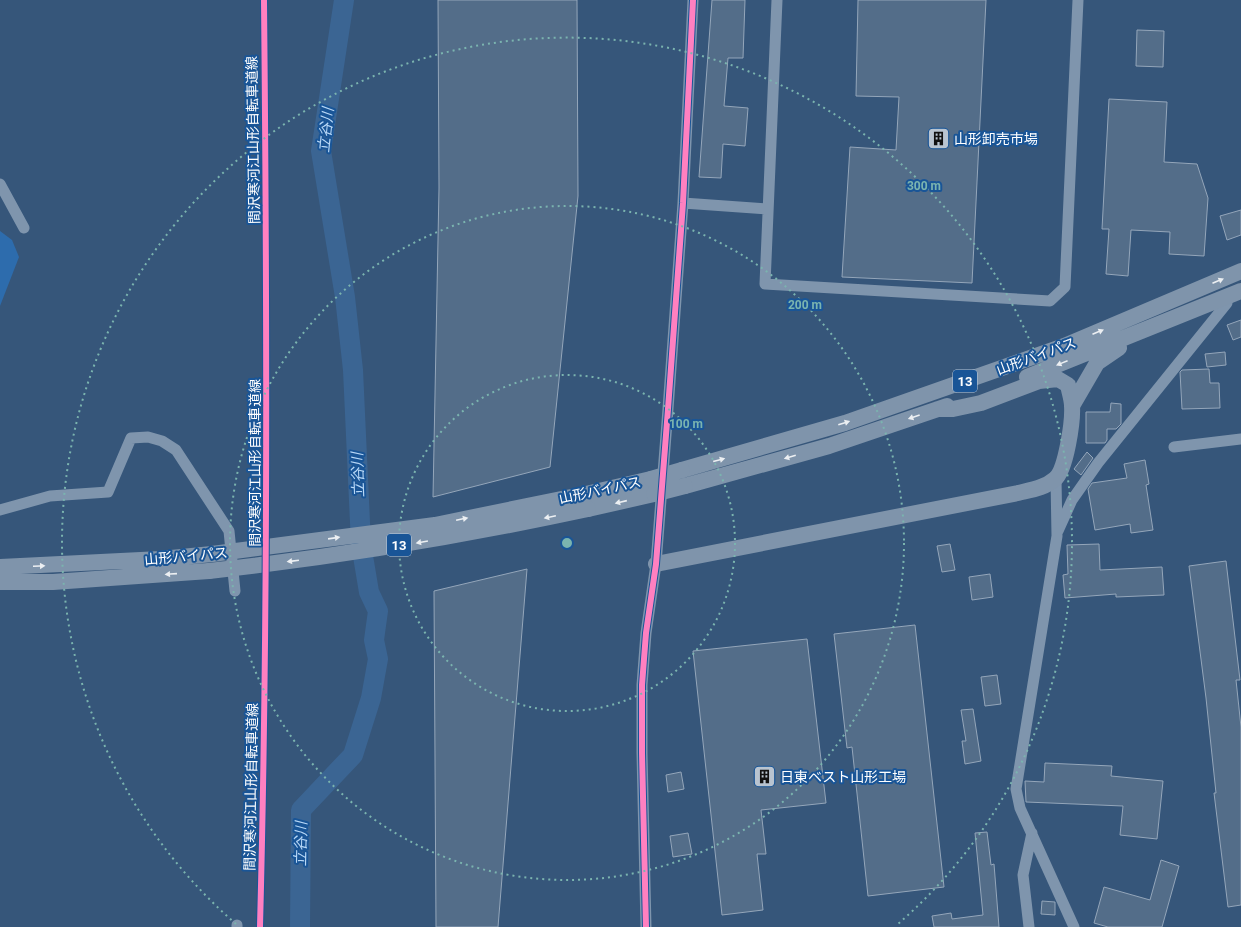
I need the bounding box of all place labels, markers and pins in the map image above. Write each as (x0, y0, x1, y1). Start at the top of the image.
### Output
building icon: 山形卸売市場 (925, 126, 951, 152)
place label: 山形卸売市場 (954, 131, 1038, 147)
centre of rings (560, 536, 574, 550)
building icon: 日東ベスト山形工場 (752, 764, 778, 790)
place label: 日東ベスト山形工場 (780, 769, 906, 785)

